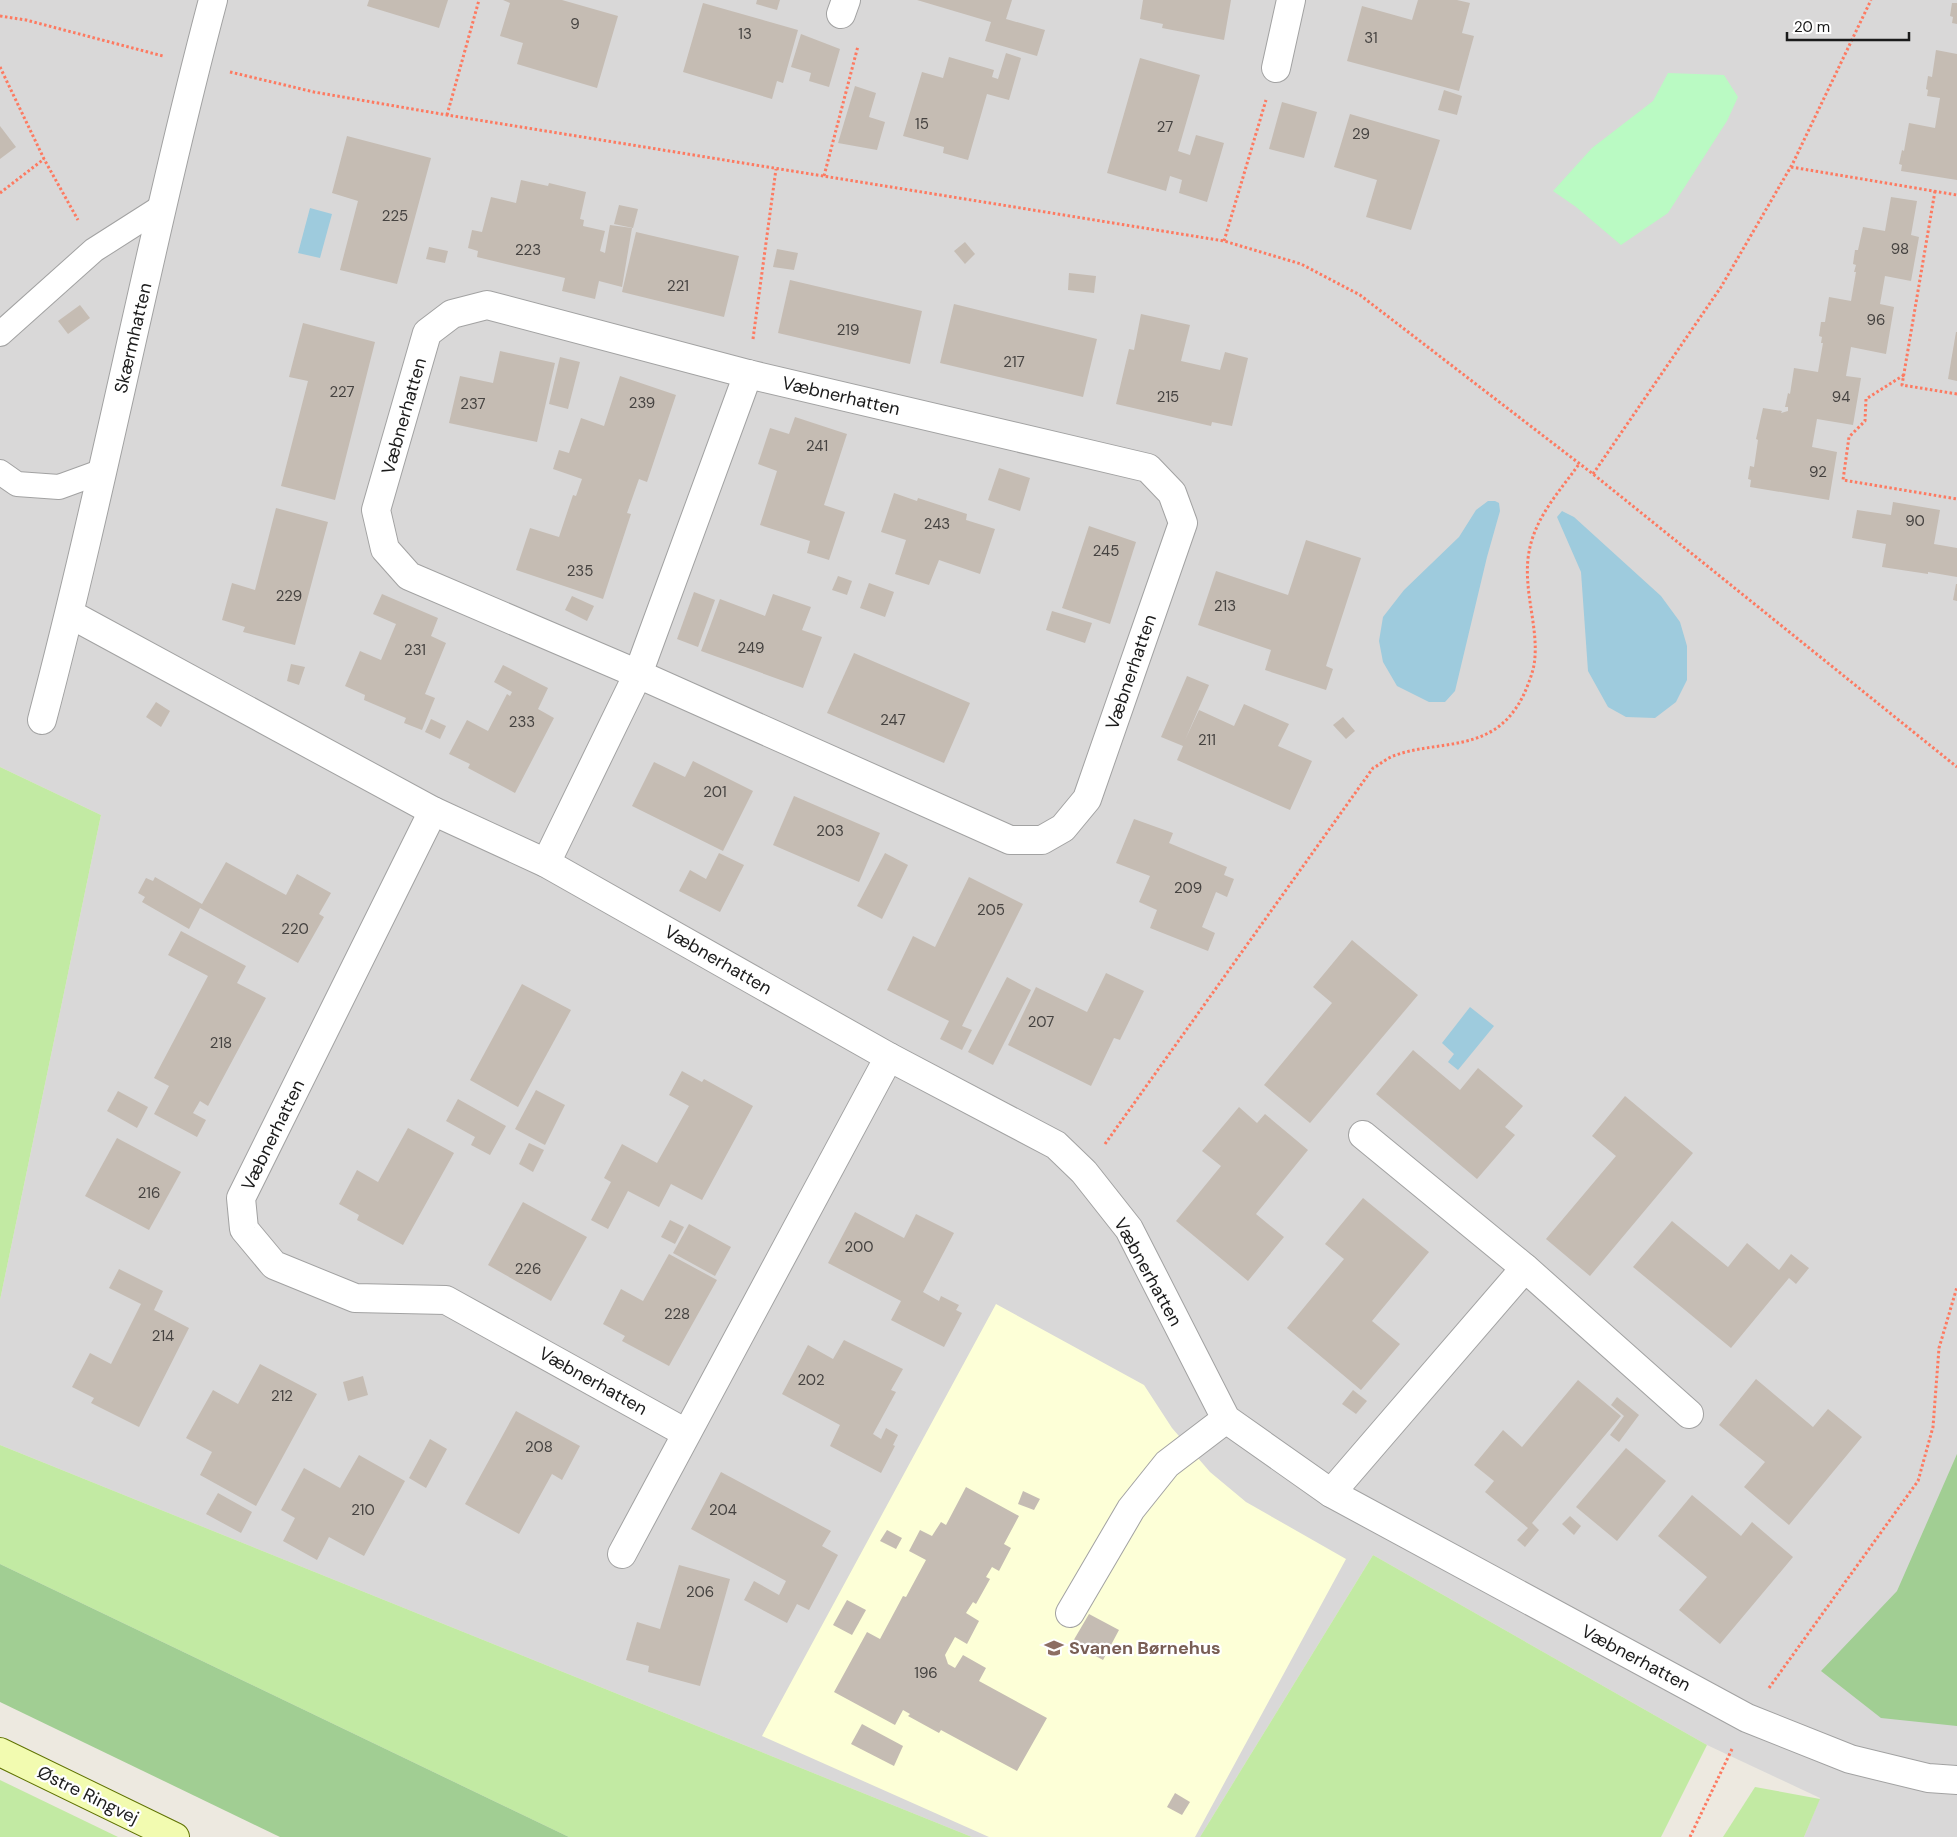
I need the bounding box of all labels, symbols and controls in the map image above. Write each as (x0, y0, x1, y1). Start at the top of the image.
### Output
scale bar (1787, 10, 1910, 42)
house number: 9 (570, 14, 580, 34)
text: 20 m (1794, 17, 1830, 37)
house number: 13 (738, 24, 752, 44)
house number: 31 (1364, 28, 1378, 48)
house number: 15 (915, 114, 929, 134)
house number: 27 (1157, 117, 1173, 137)
house number: 29 (1352, 124, 1370, 144)
house number: 225 (382, 206, 408, 226)
house number: 98 (1891, 239, 1909, 259)
house number: 223 (515, 240, 541, 260)
house number: 221 (667, 276, 689, 296)
street label: Skærmhatten (109, 280, 157, 396)
house number: 96 (1867, 310, 1885, 330)
house number: 219 (837, 320, 859, 340)
house number: 217 (1003, 352, 1025, 372)
street label: Væbnerhatten (376, 355, 432, 477)
street label: Væbnerhatten (780, 371, 902, 421)
house number: 227 (329, 382, 355, 402)
house number: 215 (1157, 387, 1179, 407)
house number: 94 (1832, 387, 1850, 407)
house number: 239 (629, 393, 655, 413)
house number: 237 (460, 394, 486, 414)
house number: 241 (806, 436, 828, 456)
house number: 92 (1809, 462, 1827, 482)
house number: 90 (1905, 511, 1925, 531)
house number: 243 (924, 514, 950, 534)
house number: 245 (1093, 541, 1119, 561)
house number: 235 (567, 561, 593, 581)
house number: 229 (276, 586, 302, 606)
house number: 213 (1214, 596, 1236, 616)
street label: Væbnerhatten (1100, 611, 1162, 733)
house number: 249 (738, 638, 764, 658)
house number: 231 (404, 640, 426, 660)
house number: 247 (880, 710, 906, 730)
house number: 233 (509, 712, 535, 732)
house number: 211 (1198, 730, 1216, 750)
house number: 201 (703, 782, 727, 802)
house number: 203 (816, 821, 844, 841)
house number: 209 (1174, 878, 1202, 898)
house number: 205 (977, 900, 1005, 920)
house number: 220 (281, 919, 309, 939)
street label: Væbnerhatten (660, 920, 776, 1000)
house number: 207 (1028, 1012, 1054, 1032)
house number: 218 (210, 1033, 232, 1053)
street label: Væbnerhatten (236, 1076, 310, 1194)
house number: 216 (138, 1183, 160, 1203)
street label: Væbnerhatten (1108, 1214, 1188, 1330)
house number: 200 (844, 1237, 874, 1257)
house number: 226 (515, 1259, 541, 1279)
house number: 228 (664, 1304, 690, 1324)
house number: 214 (152, 1326, 174, 1346)
street label: Væbnerhatten (535, 1341, 651, 1421)
house number: 202 (797, 1370, 825, 1390)
house number: 212 (271, 1386, 293, 1406)
house number: 208 (525, 1437, 553, 1457)
house number: 210 (351, 1500, 375, 1520)
house number: 204 (709, 1500, 737, 1520)
house number: 206 (686, 1582, 714, 1602)
street label: Væbnerhatten (1577, 1619, 1695, 1697)
place label: Svanen Børnehus (1069, 1636, 1221, 1660)
school or university icon: Svanen Børnehus (1043, 1637, 1065, 1659)
house number: 196 (914, 1663, 938, 1683)
street label: Østre Ringvej (33, 1760, 143, 1830)

